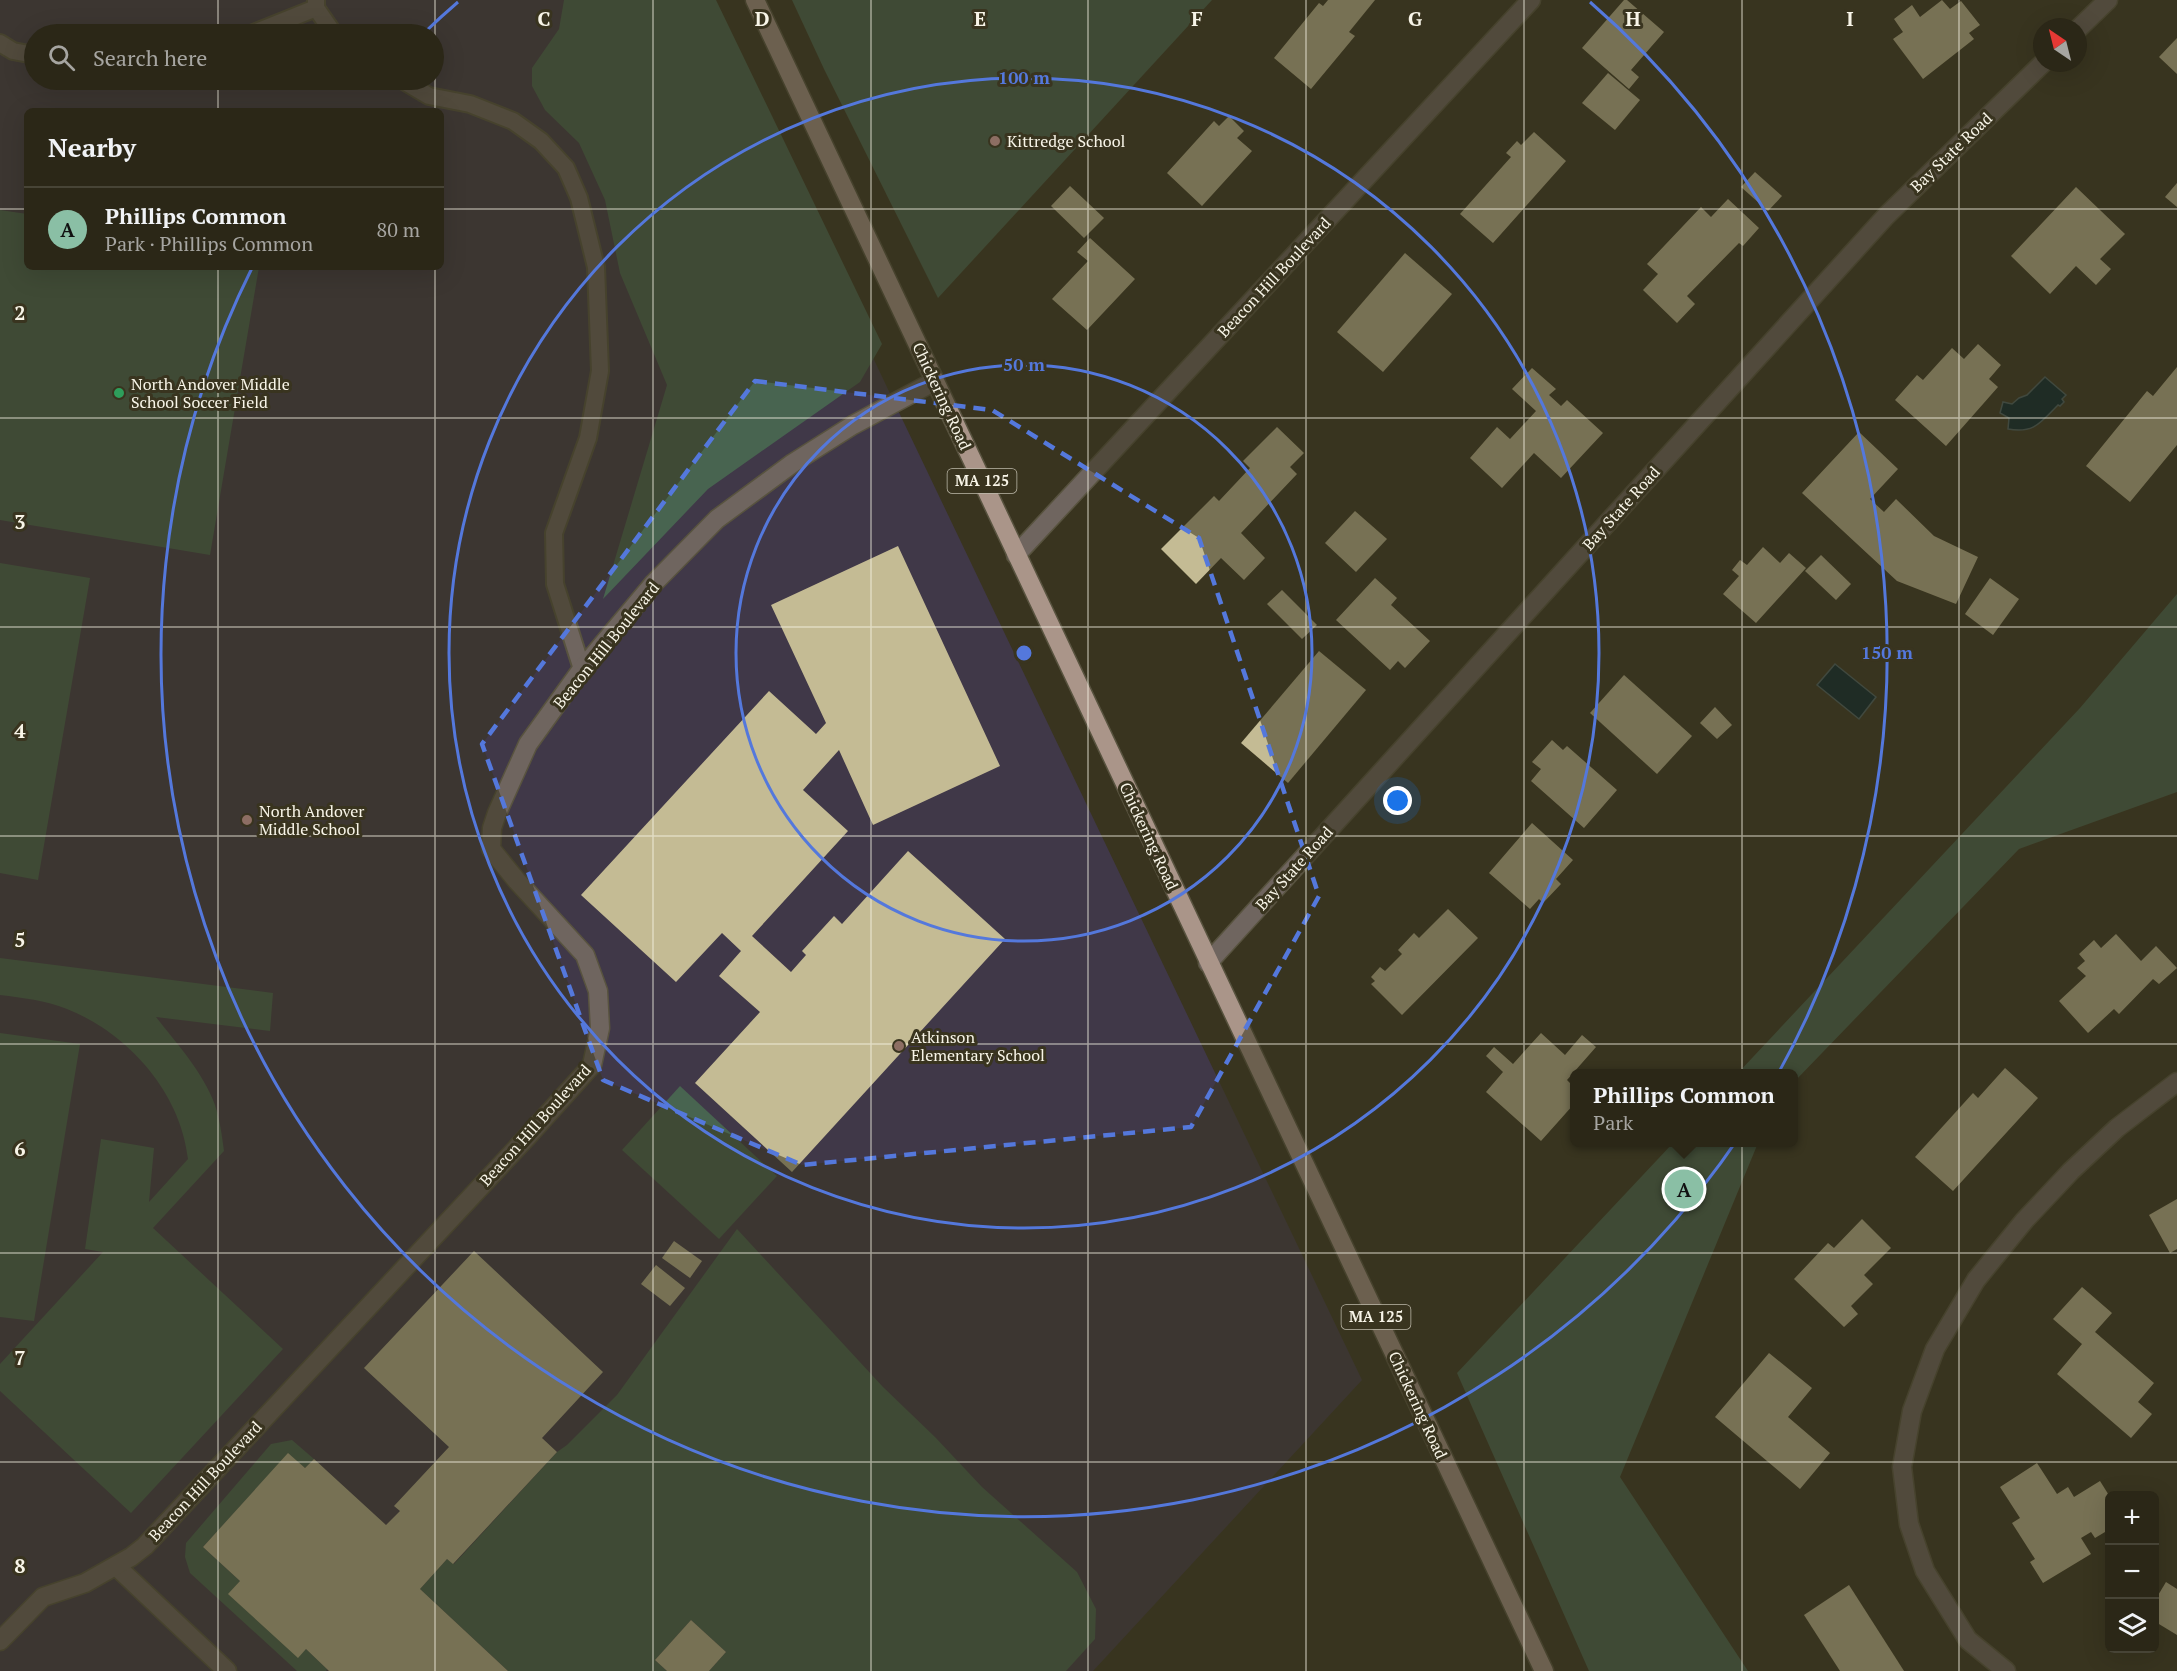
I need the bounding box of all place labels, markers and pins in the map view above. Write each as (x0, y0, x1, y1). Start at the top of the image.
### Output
place label: Kittredge School (1007, 130, 1126, 152)
marker: Kittredge School (988, 134, 1002, 148)
place label: North Andover Middle School Soccer Field (131, 373, 290, 413)
marker: North Andover Middle School Soccer Field (112, 386, 126, 400)
centre of rings (1014, 643, 1034, 663)
place label: North Andover Middle School (259, 800, 365, 840)
marker: North Andover Middle School (240, 813, 254, 827)
place label: Atkinson Elementary School (911, 1026, 1045, 1066)
marker: Atkinson Elementary School (892, 1039, 906, 1053)
pin: A (1664, 1166, 1704, 1212)

